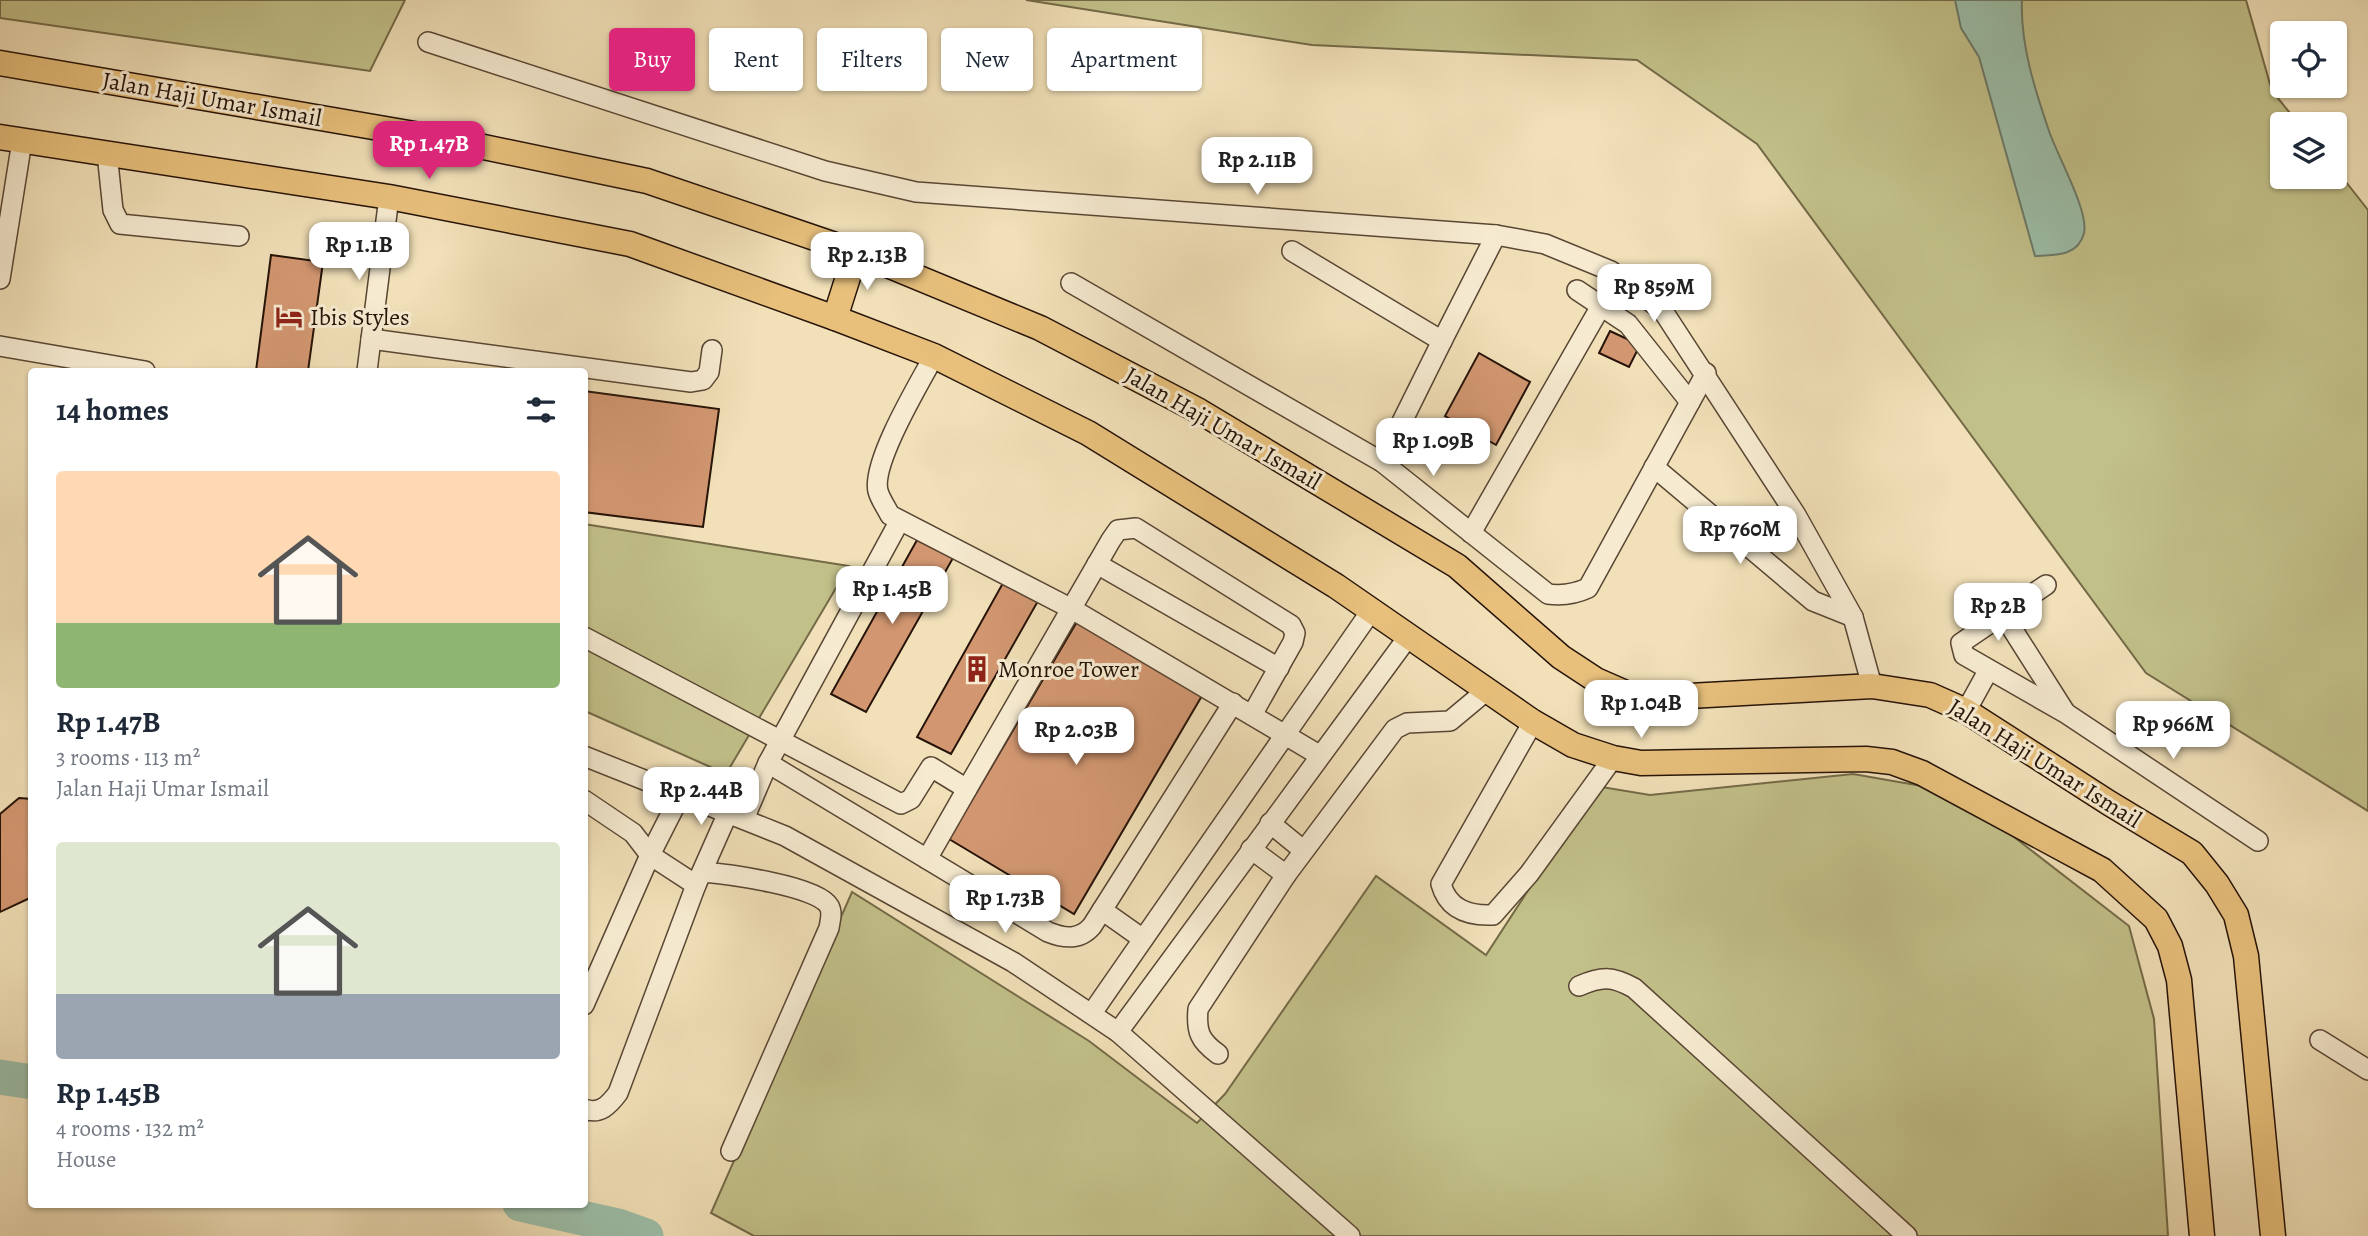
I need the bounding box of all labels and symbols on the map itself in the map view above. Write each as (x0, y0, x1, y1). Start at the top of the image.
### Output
street label: Jalan Haji Umar Ismail (100, 64, 324, 134)
pin: Rp 1.47B (357, 122, 501, 181)
pin: Rp 2.11B (1185, 138, 1329, 197)
pin: Rp 1.1B (294, 222, 424, 282)
pin: Rp 2.13B (795, 232, 939, 292)
pin: Rp 859M (1589, 264, 1719, 324)
place label: Ibis Styles (310, 301, 410, 333)
hotel icon: Ibis Styles (274, 302, 304, 332)
street label: Jalan Haji Umar Ismail (1119, 359, 1327, 497)
pin: Rp 1.09B (1361, 419, 1505, 478)
pin: Rp 760M (1675, 506, 1805, 566)
pin: Rp 1.45B (820, 566, 964, 626)
pin: Rp 2B (1949, 584, 2047, 643)
place label: Monroe Tower (998, 653, 1139, 685)
building icon: Monroe Tower (962, 654, 992, 684)
pin: Rp 1.04B (1569, 680, 1713, 740)
street label: Jalan Haji Umar Ismail (1942, 691, 2148, 836)
pin: Rp 966M (2108, 702, 2238, 761)
pin: Rp 2.03B (1004, 708, 1148, 767)
pin: Rp 2.44B (629, 768, 773, 827)
pin: Rp 1.73B (933, 876, 1077, 935)

